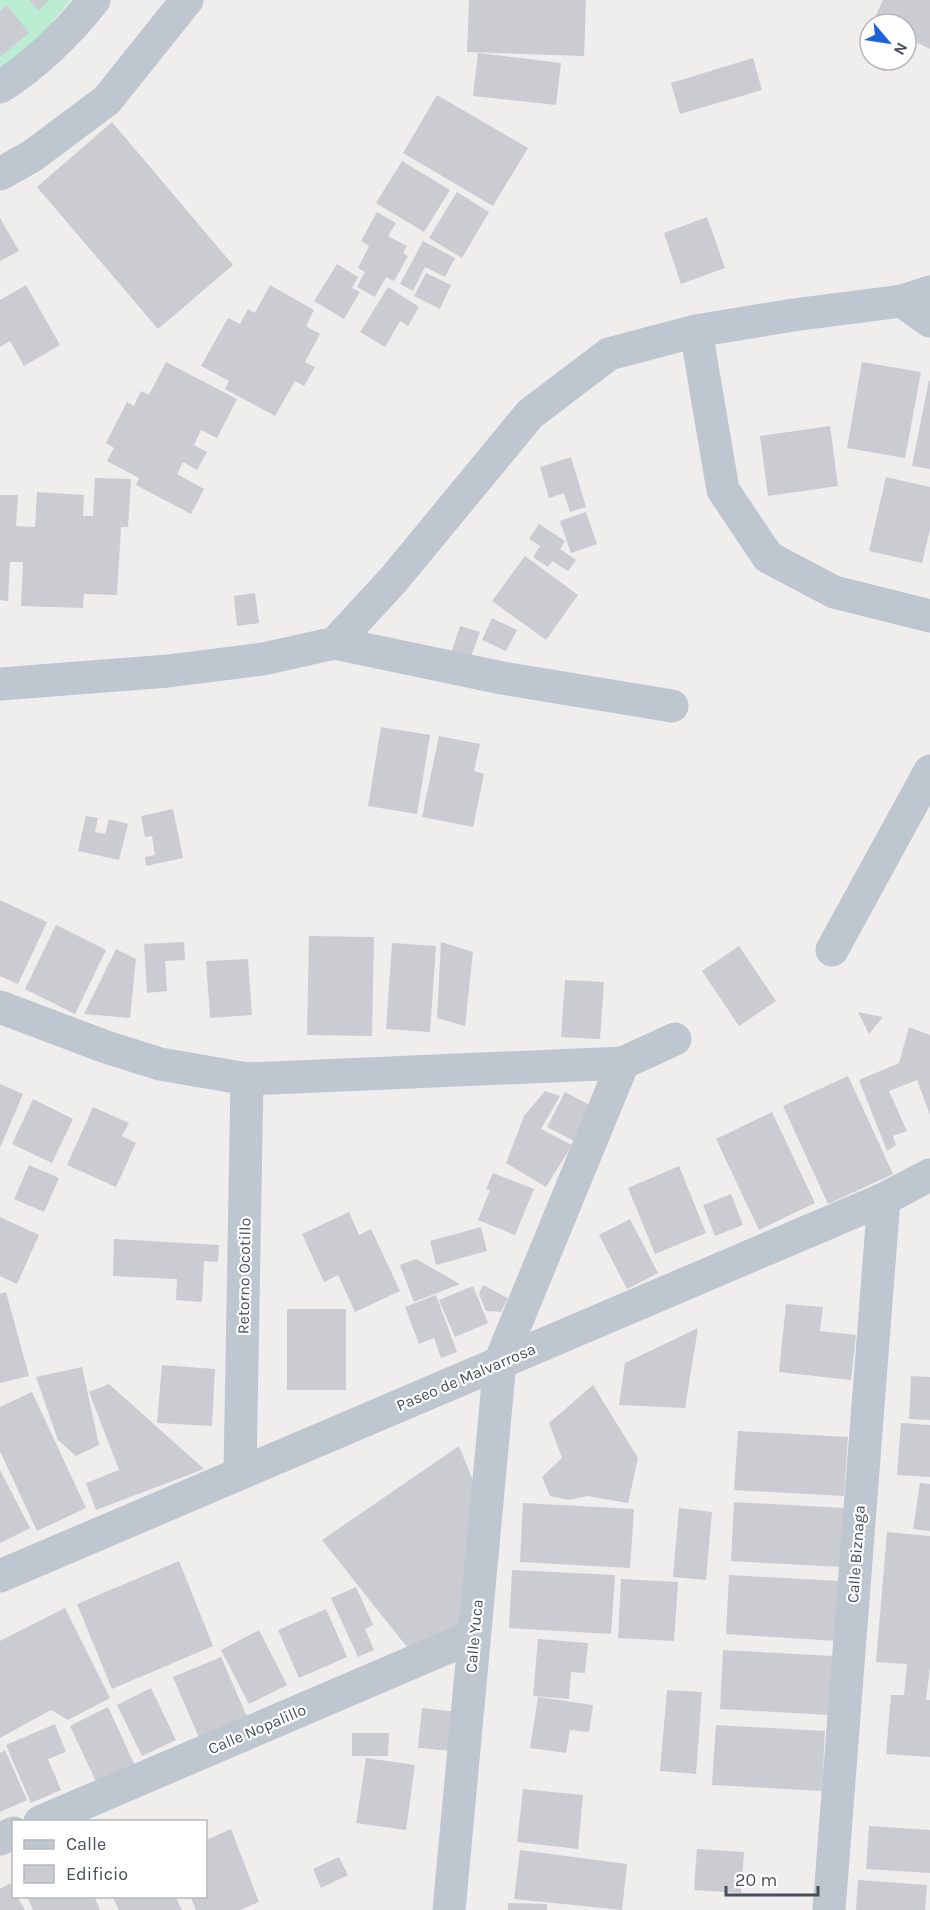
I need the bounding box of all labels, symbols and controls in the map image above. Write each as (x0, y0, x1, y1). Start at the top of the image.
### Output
north arrow (858, 12, 918, 72)
text: N (890, 39, 912, 59)
street label: Retorno Ocotillo (233, 1218, 255, 1334)
street label: Paseo de Malvarrosa (393, 1339, 539, 1415)
street label: Calle Biznaga (843, 1504, 869, 1604)
street label: Calle Yuca (461, 1598, 487, 1674)
street label: Calle Nopalillo (205, 1700, 309, 1758)
legend (12, 1820, 207, 1898)
text: Calle (66, 1833, 106, 1855)
scale bar (726, 1859, 818, 1897)
text: Edificio (66, 1863, 128, 1885)
text: 20 m (735, 1869, 777, 1891)

